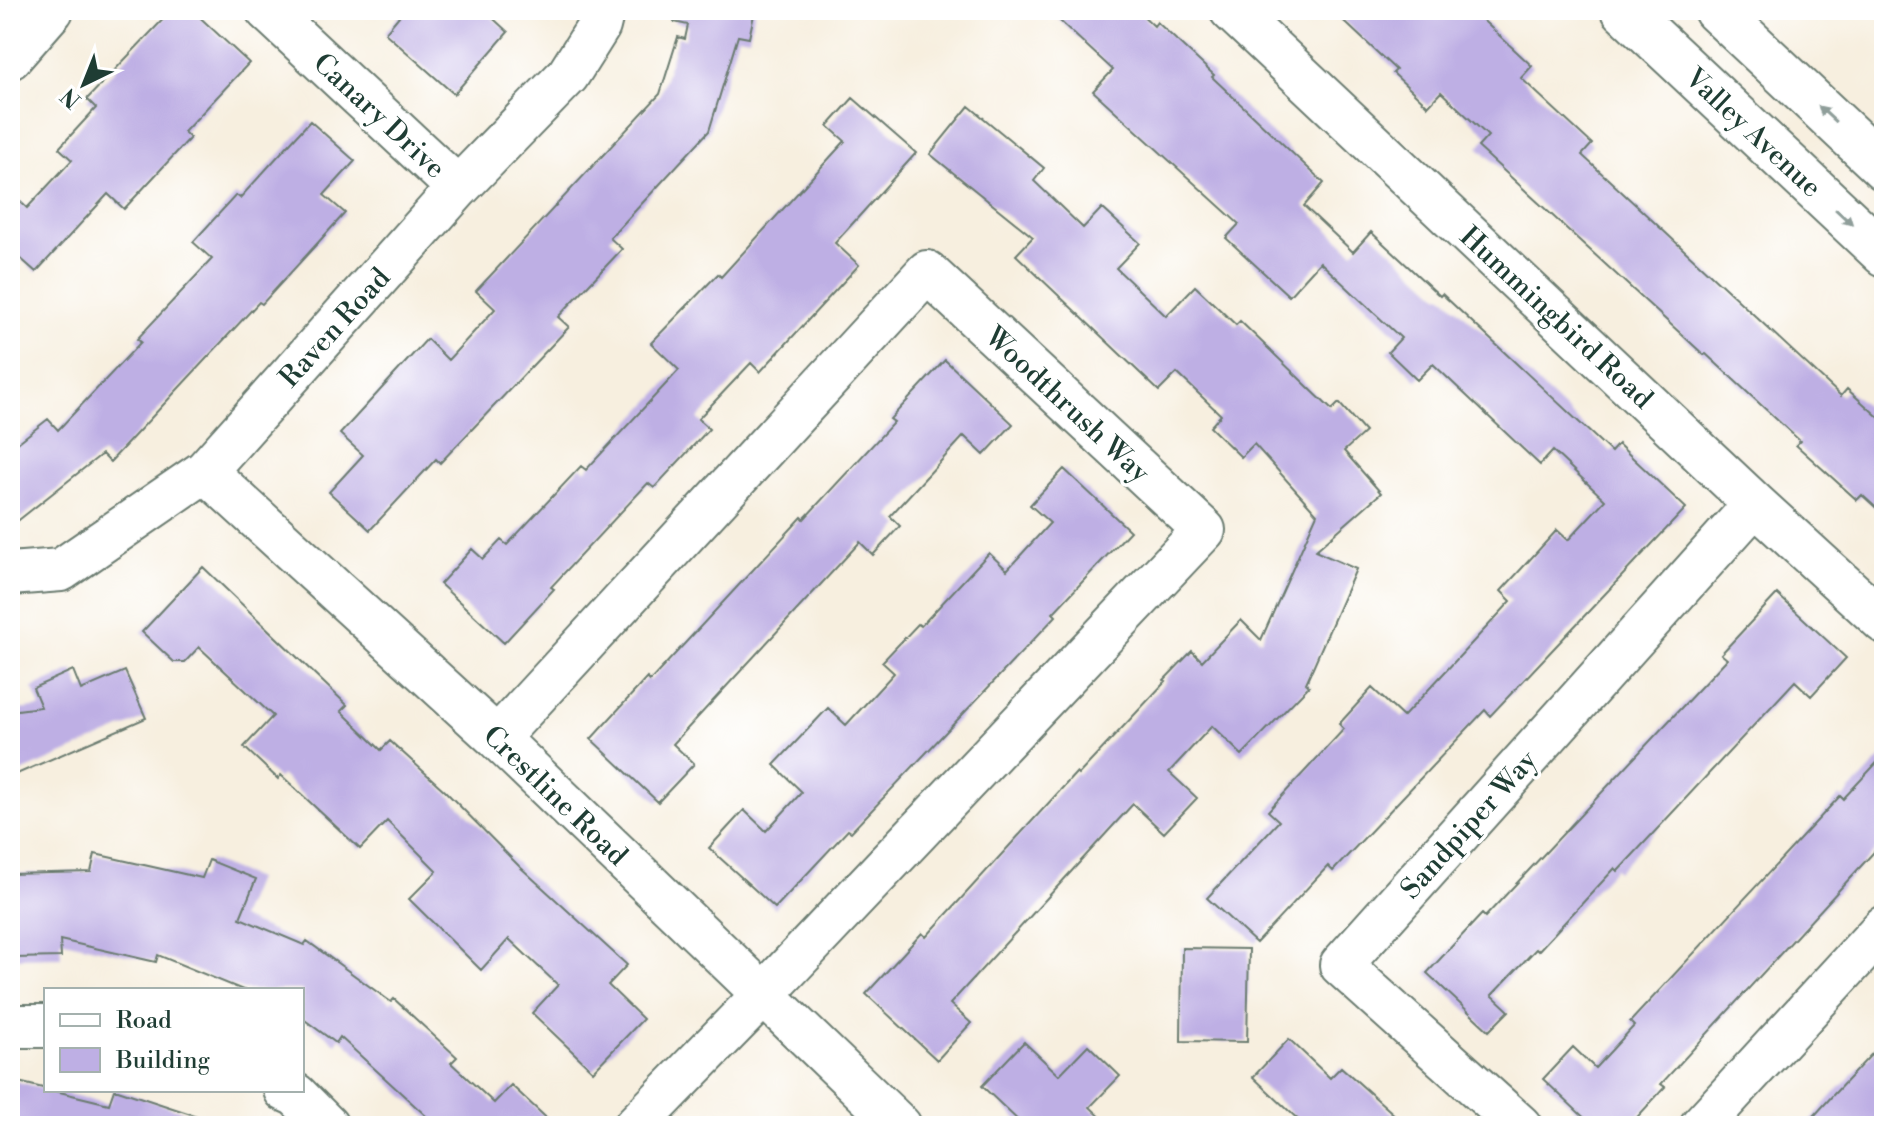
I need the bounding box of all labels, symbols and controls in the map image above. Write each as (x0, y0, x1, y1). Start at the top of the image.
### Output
north arrow (44, 44, 124, 124)
street label: Canary Drive (306, 46, 452, 186)
street label: Valley Avenue (1677, 60, 1829, 205)
text: N (55, 81, 87, 113)
one-way arrow (1818, 106, 1837, 124)
one-way arrow (1834, 207, 1853, 226)
street label: Hummingbird Road (1452, 220, 1660, 417)
street label: Raven Road (272, 261, 398, 395)
street label: Woodthrush Way (977, 319, 1157, 491)
street label: Crestline Road (476, 719, 634, 874)
street label: Sandpiper Way (1393, 743, 1545, 906)
legend (44, 988, 304, 1092)
text: Road (116, 1006, 172, 1036)
text: Building (115, 1046, 210, 1076)

